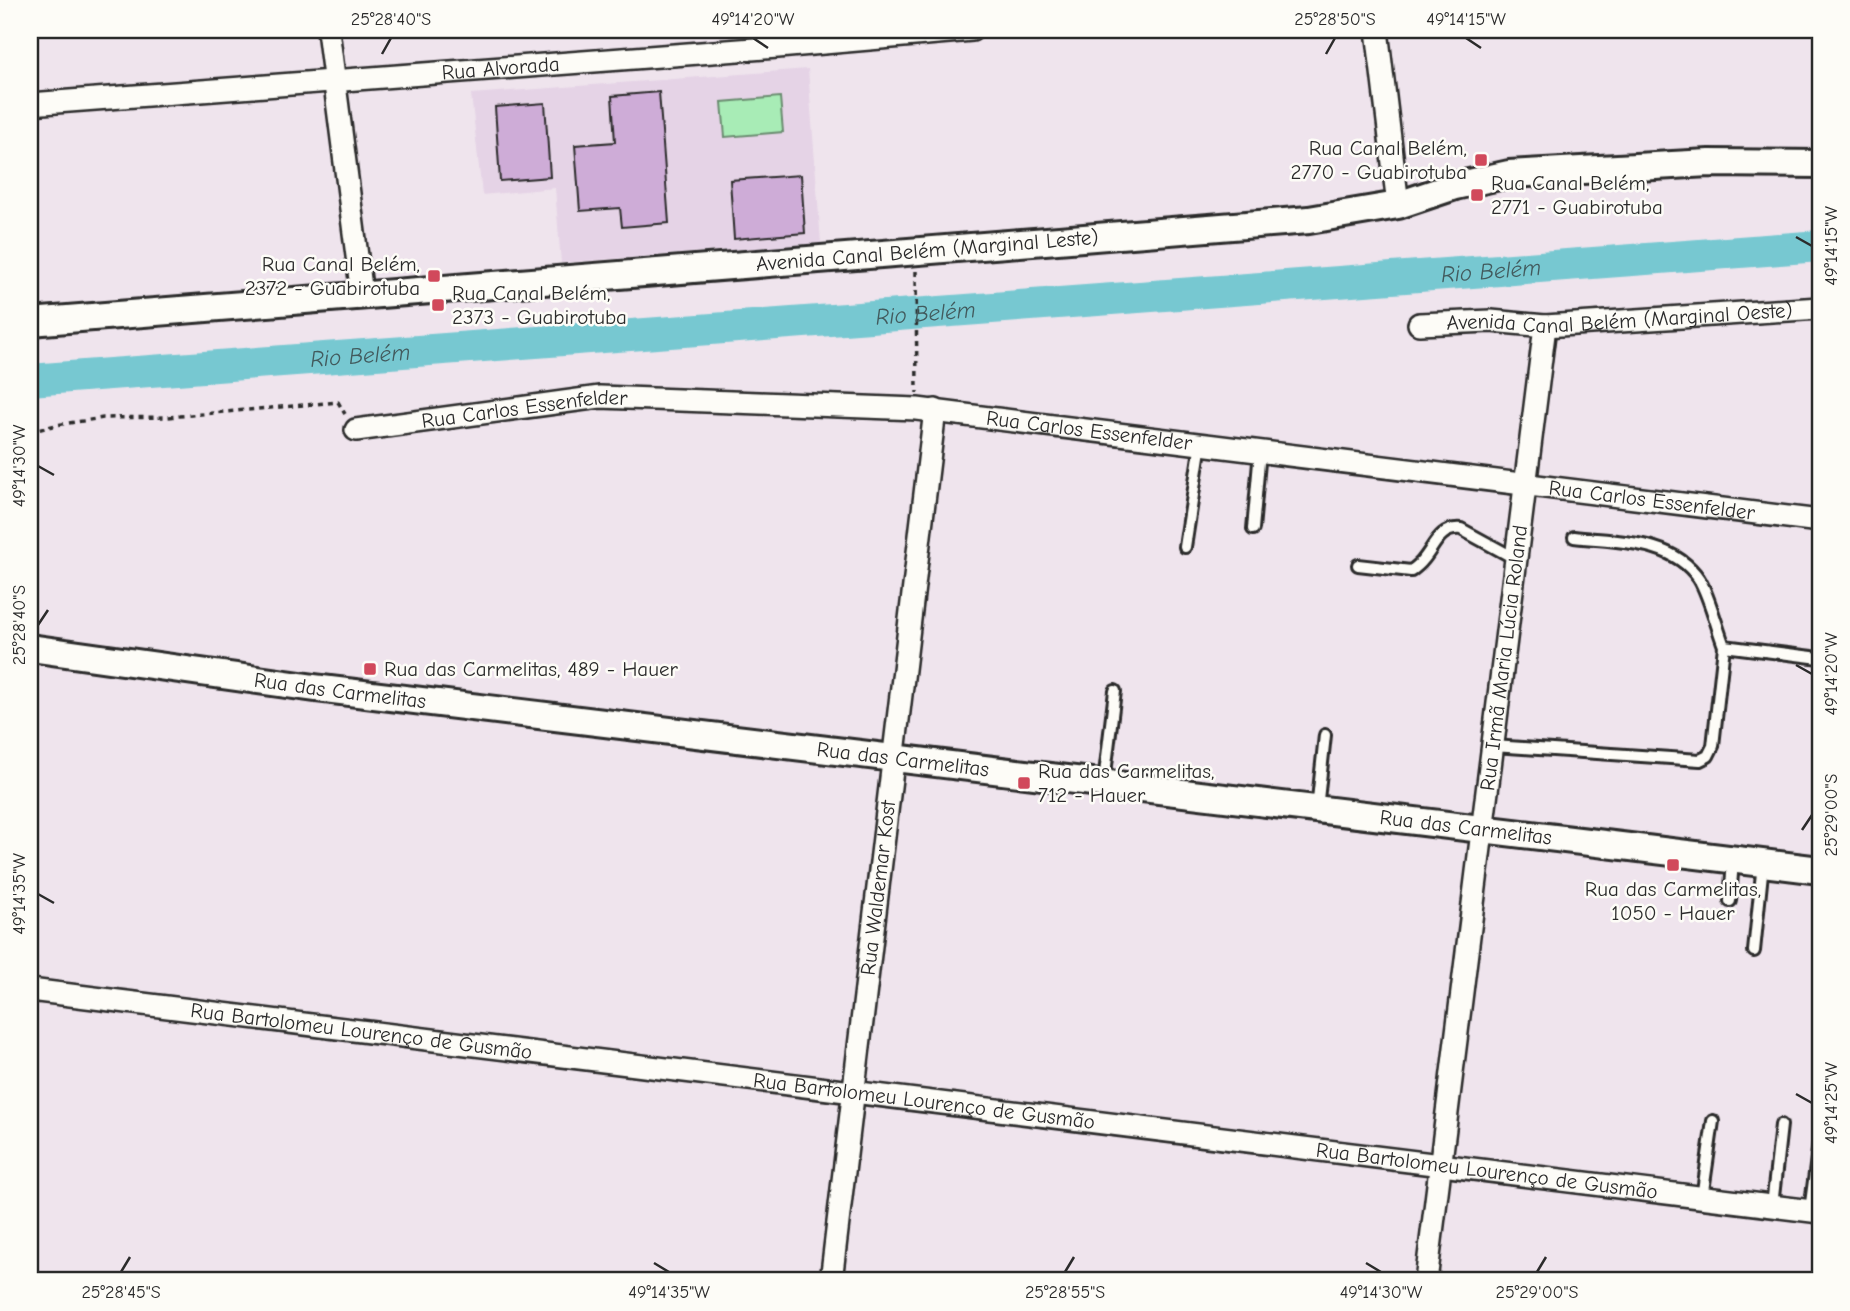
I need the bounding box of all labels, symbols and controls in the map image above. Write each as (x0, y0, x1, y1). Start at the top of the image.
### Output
text: 25°28'40"S (351, 9, 431, 30)
text: 49°14'20"W (712, 9, 795, 30)
text: 25°28'50"S (1294, 9, 1376, 30)
text: 49°14'15"W (1426, 9, 1506, 30)
street label: Rua Alvorada (441, 52, 560, 85)
place label: Rua Canal Belém, 2770 - Guabirotuba (1291, 136, 1467, 184)
marker: Rua Canal Belém, 2770 - Guabirotuba (1473, 152, 1489, 168)
place label: Rua Canal Belém, 2771 - Guabirotuba (1491, 171, 1663, 219)
marker: Rua Canal Belém, 2771 - Guabirotuba (1469, 187, 1485, 203)
text: 49°14'15"W (1821, 206, 1842, 286)
street label: Avenida Canal Belém (Marginal Leste) (755, 225, 1099, 276)
place label: Rua Canal Belém, 2372 - Guabirotuba (245, 252, 420, 300)
water label: Rio Belém (1440, 254, 1542, 288)
marker: Rua Canal Belém, 2372 - Guabirotuba (426, 268, 442, 284)
place label: Rua Canal Belém, 2373 - Guabirotuba (452, 281, 627, 329)
water label: Rio Belém (874, 296, 977, 331)
marker: Rua Canal Belém, 2373 - Guabirotuba (430, 297, 446, 313)
street label: Avenida Canal Belém (Marginal Oeste) (1446, 298, 1793, 338)
water label: Rio Belém (309, 339, 411, 373)
street label: Rua Carlos Essenfelder (420, 385, 629, 433)
street label: Rua Carlos Essenfelder (985, 406, 1194, 455)
text: 49°14'30"W (9, 424, 30, 507)
street label: Rua Carlos Essenfelder (1547, 475, 1757, 525)
street label: Rua Irmã Maria Lúcia Roland (1475, 524, 1532, 792)
text: 25°28'40"S (9, 585, 30, 665)
text: 49°14'20"W (1821, 632, 1842, 715)
place label: Rua das Carmelitas, 489 - Hauer (384, 657, 678, 681)
marker: Rua das Carmelitas, 489 - Hauer (362, 661, 378, 677)
street label: Rua das Carmelitas (253, 668, 427, 713)
street label: Rua das Carmelitas (815, 737, 990, 781)
place label: Rua das Carmelitas, 712 - Hauer (1038, 759, 1215, 807)
text: 25°29'00"S (1821, 773, 1842, 856)
marker: Rua das Carmelitas, 712 - Hauer (1016, 775, 1032, 791)
street label: Rua Waldemar Kost (856, 798, 900, 977)
street label: Rua das Carmelitas (1378, 805, 1553, 849)
text: 49°14'35"W (9, 853, 30, 935)
marker: Rua das Carmelitas, 1050 - Hauer (1665, 857, 1681, 873)
place label: Rua das Carmelitas, 1050 - Hauer (1585, 877, 1761, 925)
street label: Rua Bartolomeu Lourenço de Gusmão (189, 998, 534, 1064)
text: 49°14'25"W (1821, 1062, 1842, 1144)
street label: Rua Bartolomeu Lourenço de Gusmão (752, 1068, 1096, 1134)
street label: Rua Bartolomeu Lourenço de Gusmão (1315, 1138, 1659, 1204)
text: 25°28'45"S (81, 1282, 161, 1303)
text: 49°14'35"W (628, 1282, 710, 1303)
text: 25°28'55"S (1025, 1282, 1105, 1303)
text: 49°14'30"W (1340, 1282, 1423, 1303)
text: 25°29'00"S (1496, 1282, 1579, 1303)

